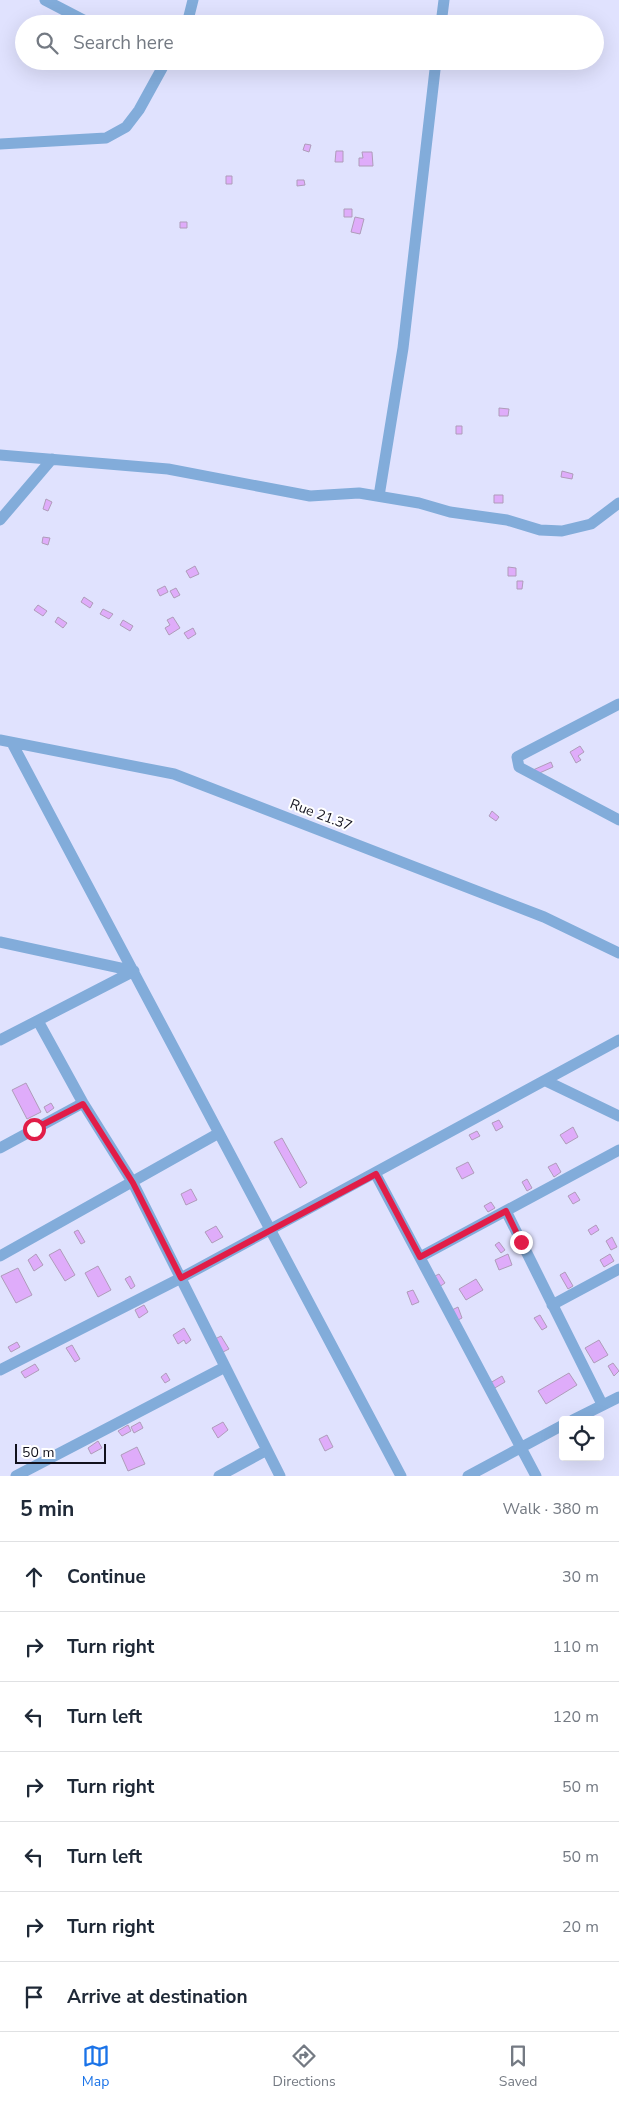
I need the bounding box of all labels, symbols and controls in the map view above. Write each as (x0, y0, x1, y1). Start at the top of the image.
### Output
search box (15, 15, 604, 70)
icon: search (33, 29, 61, 57)
text: Search here (73, 30, 174, 56)
street label: Rue 21.37 (287, 794, 355, 836)
route start (23, 1118, 46, 1141)
route end (510, 1231, 533, 1254)
map controls (559, 1416, 604, 1461)
button: locate (559, 1416, 604, 1461)
scale bar (15, 1441, 106, 1464)
text: 50 m (22, 1443, 54, 1462)
text: 5 min (20, 1495, 74, 1523)
text: Walk · 380 m (503, 1498, 599, 1520)
icon: ahead (20, 1563, 48, 1591)
text: Continue (67, 1564, 146, 1590)
text: 30 m (562, 1566, 599, 1588)
icon: right (20, 1633, 48, 1661)
text: Turn right (67, 1634, 154, 1660)
text: 110 m (552, 1636, 599, 1658)
icon: left (20, 1703, 48, 1731)
text: Turn left (67, 1704, 142, 1730)
text: 120 m (552, 1706, 599, 1728)
icon: right (20, 1773, 48, 1801)
text: Turn right (67, 1774, 154, 1800)
text: 50 m (562, 1776, 599, 1798)
icon: left (20, 1843, 48, 1871)
text: Turn left (67, 1844, 142, 1870)
text: 50 m (562, 1846, 599, 1868)
icon: right (20, 1913, 48, 1941)
text: Turn right (67, 1914, 154, 1940)
text: 20 m (562, 1916, 599, 1938)
icon: arrive (20, 1983, 48, 2011)
text: Arrive at destination (67, 1984, 248, 2010)
tab: Map (82, 2042, 110, 2091)
tab: Directions (273, 2042, 336, 2091)
tab: Saved (499, 2042, 537, 2091)

